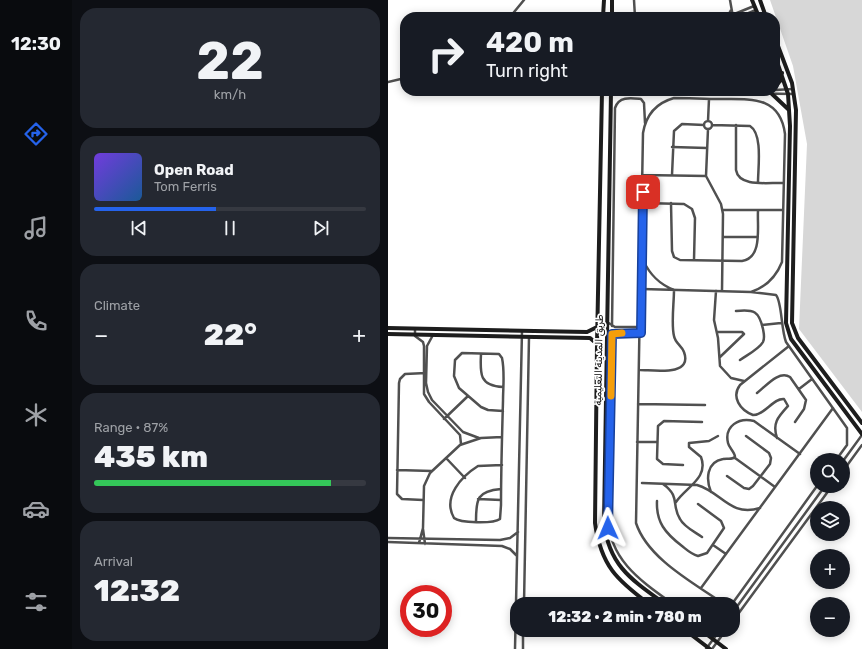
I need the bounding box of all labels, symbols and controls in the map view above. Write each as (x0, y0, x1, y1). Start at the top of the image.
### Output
text: 420 m (486, 26, 574, 59)
icon: right (420, 28, 472, 80)
text: 22 (196, 30, 264, 92)
text: 12:30 (11, 33, 61, 55)
text: Turn right (486, 60, 568, 82)
text: km/h (214, 87, 246, 102)
icon: directions (22, 120, 50, 148)
text: Open Road (154, 161, 234, 179)
pin (626, 175, 660, 209)
text: Tom Ferris (154, 179, 217, 194)
icon: arrive (632, 181, 654, 203)
icon: music (22, 214, 50, 242)
icon: previous (128, 217, 150, 239)
icon: pause (219, 217, 241, 239)
icon: next (310, 217, 332, 239)
text: Climate (94, 298, 140, 313)
icon: phone (22, 307, 50, 335)
street label: طريق المدينة التعليمية (592, 314, 606, 406)
text: 22° (204, 317, 257, 353)
text: − (94, 322, 108, 349)
text: + (352, 322, 366, 349)
icon: climate (22, 401, 50, 429)
text: Range · 87% (94, 420, 168, 435)
text: 435 km (94, 439, 208, 475)
map controls (810, 453, 850, 637)
button: search (810, 453, 850, 493)
icon: car (22, 495, 50, 523)
button: layers (810, 501, 850, 541)
position arrow (587, 507, 629, 549)
button: + (810, 549, 850, 589)
text: Arrival (94, 554, 133, 569)
text: 12:32 (94, 573, 180, 609)
speed limit sign: 30 (400, 585, 452, 637)
icon: filters (22, 588, 50, 616)
button: − (810, 597, 850, 637)
text: 12:32 · 2 min · 780 m (548, 608, 702, 626)

